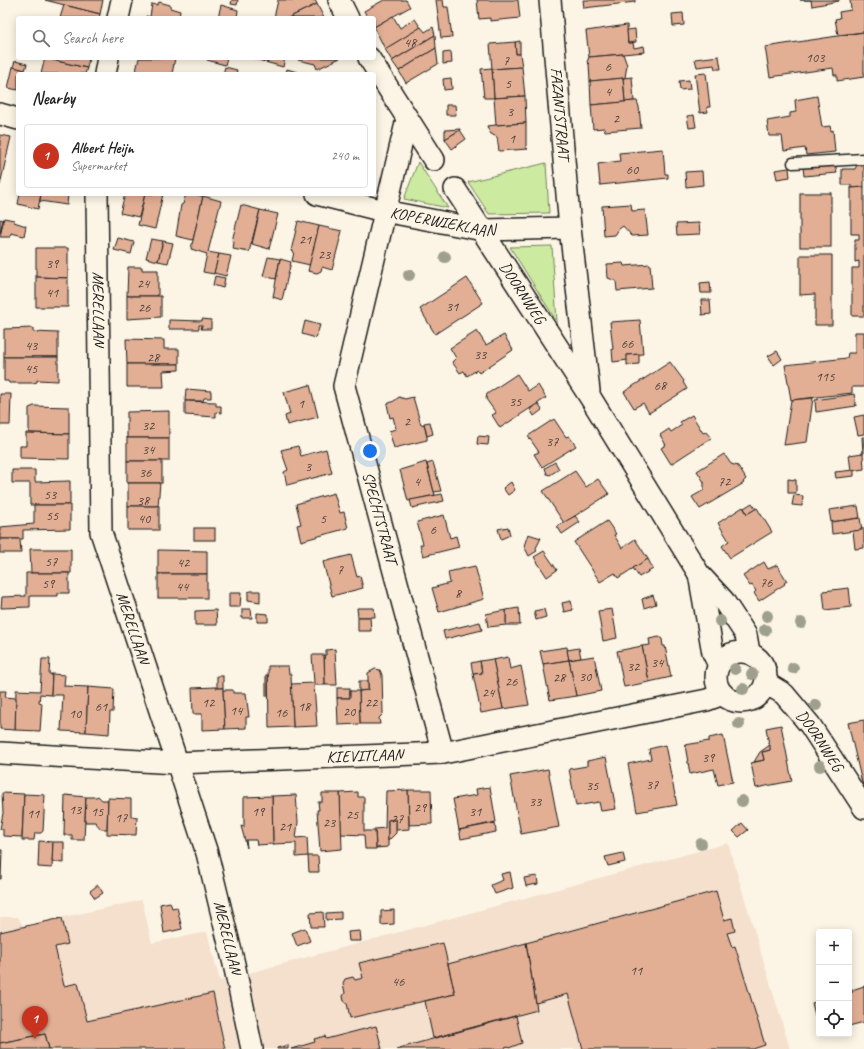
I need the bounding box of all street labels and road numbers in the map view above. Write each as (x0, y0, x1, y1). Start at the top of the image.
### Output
street label: FAZANTSTRAAT (546, 67, 574, 164)
street label: KOPERWIEKLAAN (389, 202, 498, 241)
street label: DOORNWEG (495, 258, 551, 330)
street label: MERELLAAN (88, 272, 109, 349)
street label: SPECHTSTRAAT (358, 470, 403, 570)
street label: MERELLAAN (111, 589, 155, 669)
street label: DOORNWEG (792, 706, 849, 777)
street label: KIEVITLAAN (326, 744, 406, 767)
street label: MERELLAAN (209, 899, 246, 979)

